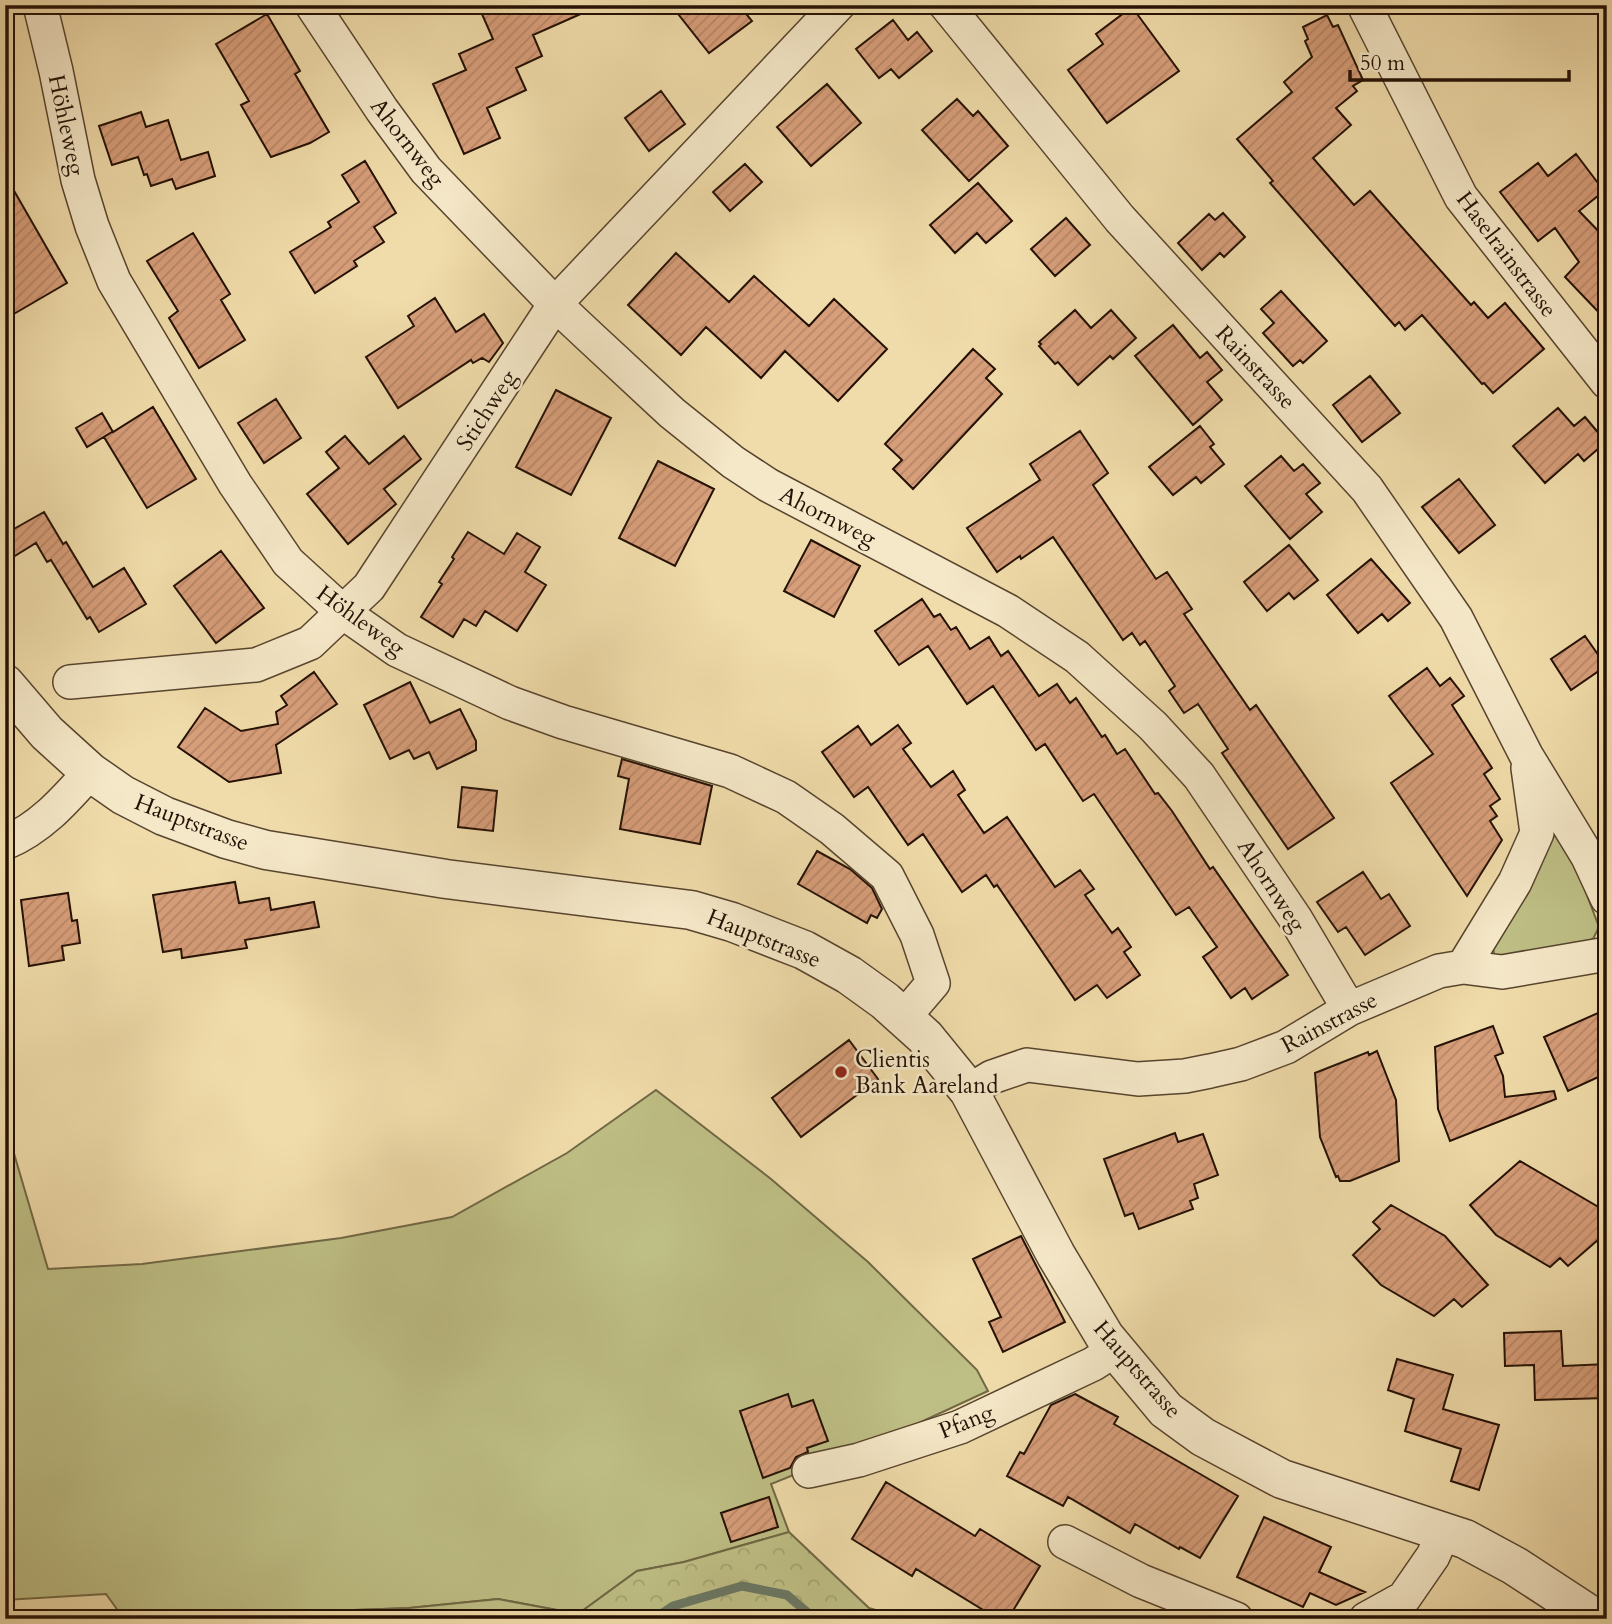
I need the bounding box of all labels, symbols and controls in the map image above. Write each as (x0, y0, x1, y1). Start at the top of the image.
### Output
scale bar (1350, 38, 1568, 82)
text: 50 m (1360, 49, 1405, 78)
street label: Höhleweg (41, 72, 92, 178)
street label: Ahornweg (363, 92, 452, 193)
street label: Haselrainstrasse (1449, 185, 1564, 324)
street label: Rainstrasse (1209, 319, 1303, 416)
street label: Stichweg (449, 364, 524, 457)
street label: Ahornweg (774, 479, 882, 554)
street label: Höhleweg (310, 578, 411, 663)
street label: Hauptstrasse (130, 786, 254, 859)
street label: Ahornweg (1230, 833, 1313, 938)
street label: Hauptstrasse (702, 902, 825, 975)
street label: Rainstrasse (1276, 984, 1383, 1061)
place label: Clientis Bank Aareland (855, 1044, 999, 1101)
marker: Clientis Bank Aareland (833, 1064, 849, 1080)
street label: Hauptstrasse (1086, 1314, 1189, 1425)
street label: Pfang (934, 1396, 998, 1446)

